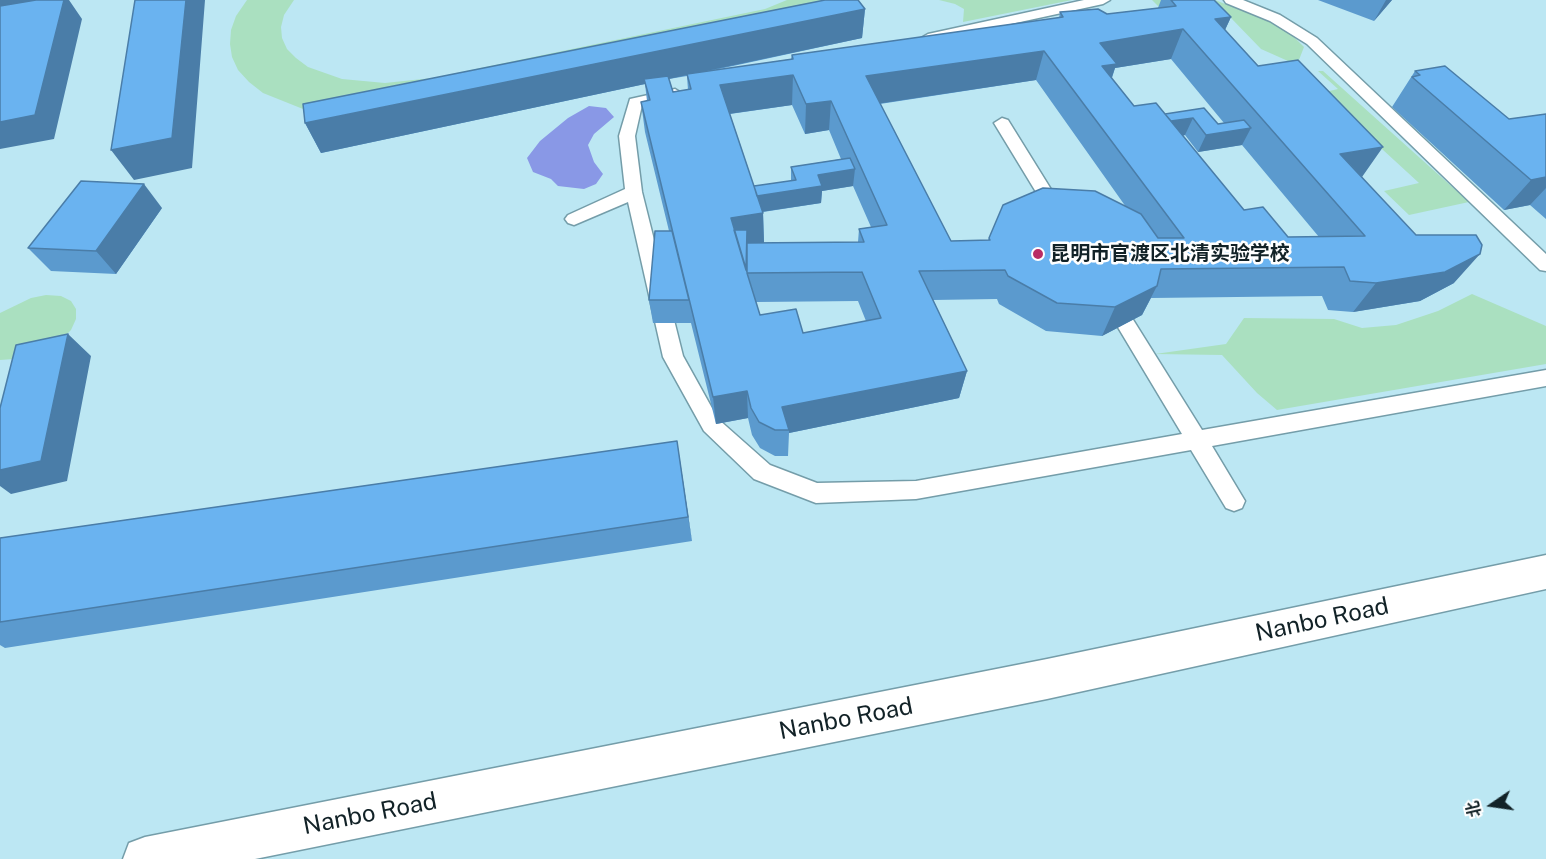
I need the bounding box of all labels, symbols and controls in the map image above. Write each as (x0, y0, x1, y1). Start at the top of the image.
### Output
place label: 昆明市官渡区北清实验学校 (1050, 242, 1290, 266)
marker: 昆明市官渡区北清实验学校 (1031, 247, 1045, 261)
street label: Nanbo Road (1253, 592, 1391, 648)
street label: Nanbo Road (777, 692, 915, 746)
north arrow (1462, 775, 1522, 835)
street label: Nanbo Road (301, 787, 439, 841)
text: 北 (1463, 799, 1485, 819)

